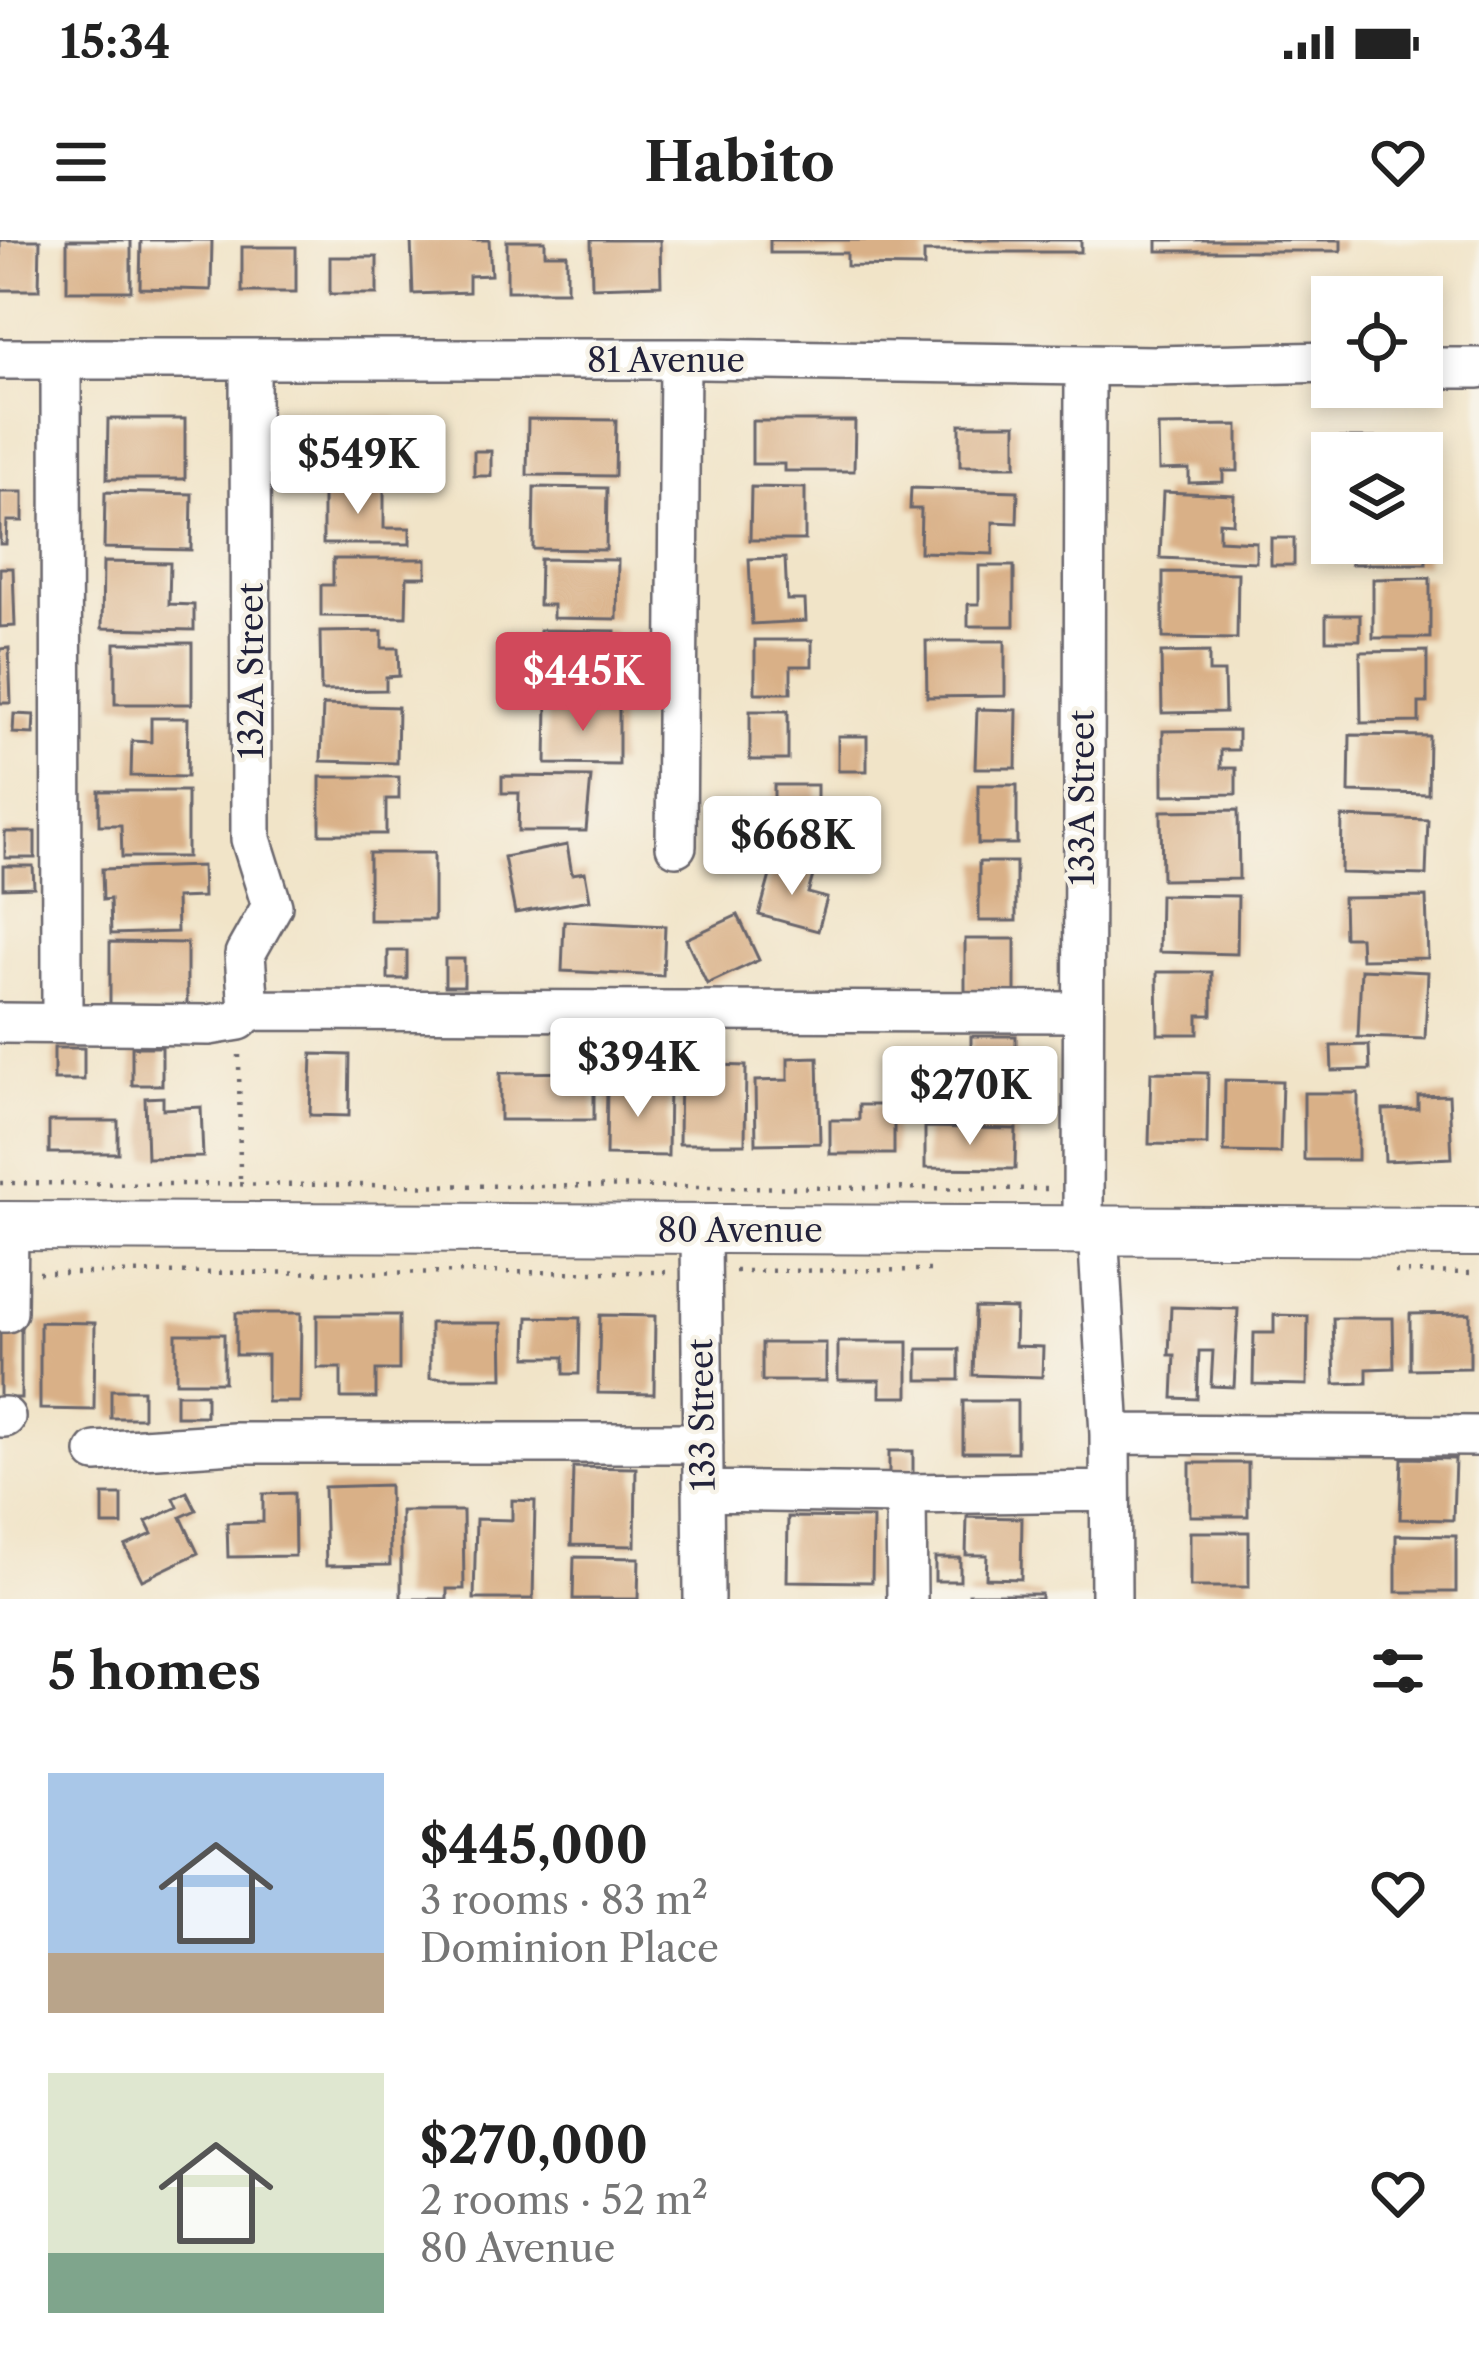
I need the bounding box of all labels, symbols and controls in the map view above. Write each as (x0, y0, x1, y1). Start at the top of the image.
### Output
text: 15:34 (60, 14, 171, 70)
icon: menu (48, 129, 114, 195)
text: Habito (644, 129, 835, 195)
icon: heart (1365, 129, 1431, 195)
map controls (1311, 276, 1443, 564)
button: locate (1311, 276, 1443, 408)
street label: 81 Avenue (587, 340, 745, 381)
pin: $549K (274, 415, 442, 517)
text: $549K (298, 430, 418, 478)
button: layers (1311, 432, 1443, 564)
street label: 132A Street (231, 582, 272, 759)
pin: $445K (499, 632, 667, 734)
text: $445K (523, 647, 643, 695)
street label: 133A Street (1062, 710, 1103, 886)
pin: $668K (708, 796, 876, 898)
text: $668K (730, 811, 854, 859)
pin: $394K (554, 1018, 722, 1120)
text: $394K (577, 1033, 699, 1081)
pin: $270K (886, 1046, 1054, 1148)
text: $270K (909, 1061, 1031, 1109)
street label: 80 Avenue (657, 1210, 823, 1251)
street label: 133 Street (680, 1338, 724, 1492)
icon: filters (1365, 1638, 1431, 1704)
text: 5 homes (48, 1640, 261, 1702)
text: $445,000 (420, 1814, 648, 1876)
icon: home (144, 1821, 288, 1965)
icon: heart (1365, 1860, 1431, 1926)
text: 3 rooms · 83 m² (420, 1876, 708, 1924)
text: Dominion Place (420, 1924, 719, 1972)
text: $270,000 (420, 2114, 648, 2176)
icon: home (144, 2121, 288, 2265)
icon: heart (1365, 2160, 1431, 2226)
text: 2 rooms · 52 m² (420, 2176, 708, 2224)
text: 80 Avenue (420, 2224, 615, 2272)

